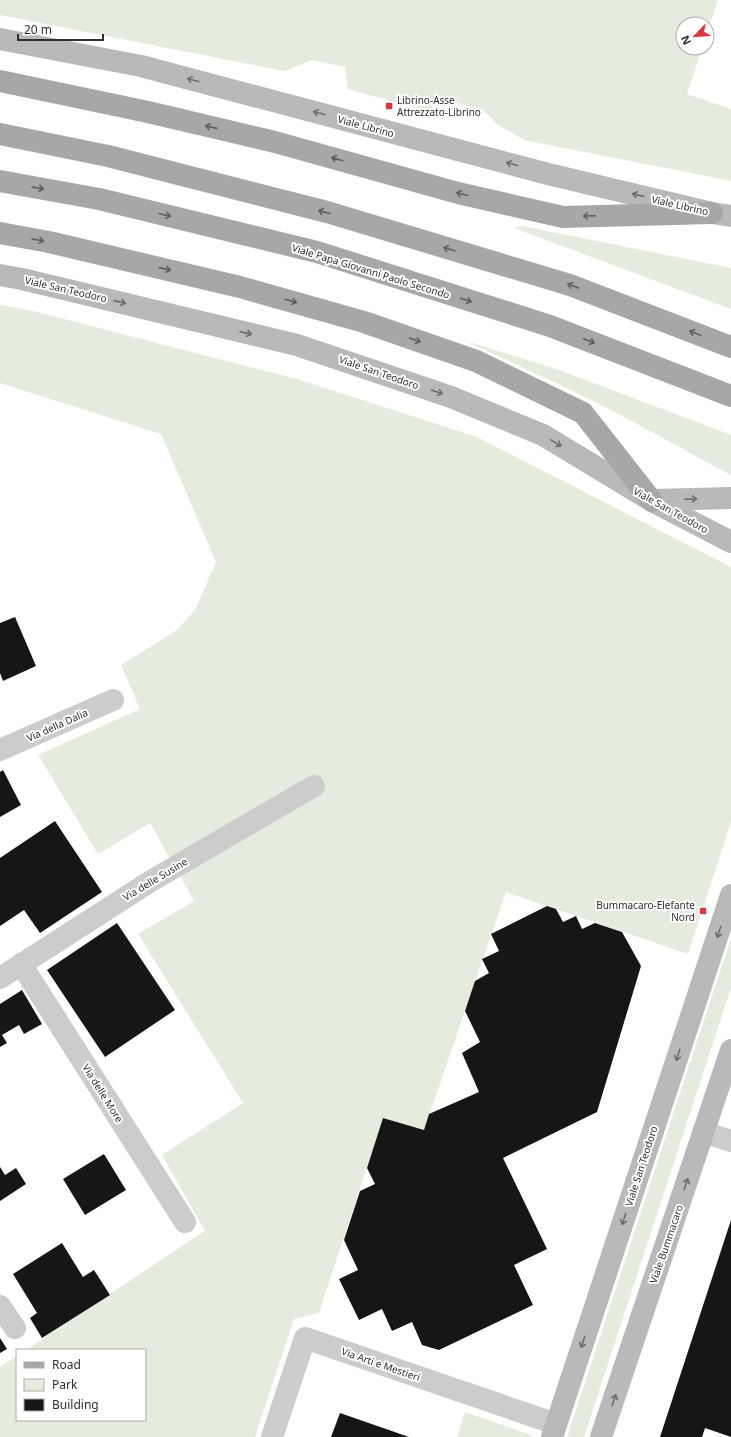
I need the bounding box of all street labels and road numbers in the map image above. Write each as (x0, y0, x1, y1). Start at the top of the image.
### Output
street label: Viale Librino (336, 112, 396, 140)
street label: Viale Librino (650, 192, 710, 218)
street label: Viale Papa Giovanni Paolo Secondo (290, 240, 452, 302)
street label: Viale San Teodoro (24, 273, 108, 305)
street label: Viale San Teodoro (337, 352, 421, 392)
street label: Viale San Teodoro (631, 484, 711, 536)
street label: Via della Dalia (24, 705, 90, 745)
street label: Via delle Susine (120, 854, 190, 904)
street label: Via delle More (79, 1061, 127, 1125)
street label: Viale San Teodoro (621, 1124, 661, 1208)
street label: Viale Bummacaro (646, 1203, 686, 1285)
street label: Via Arti e Mestieri (340, 1344, 422, 1384)

